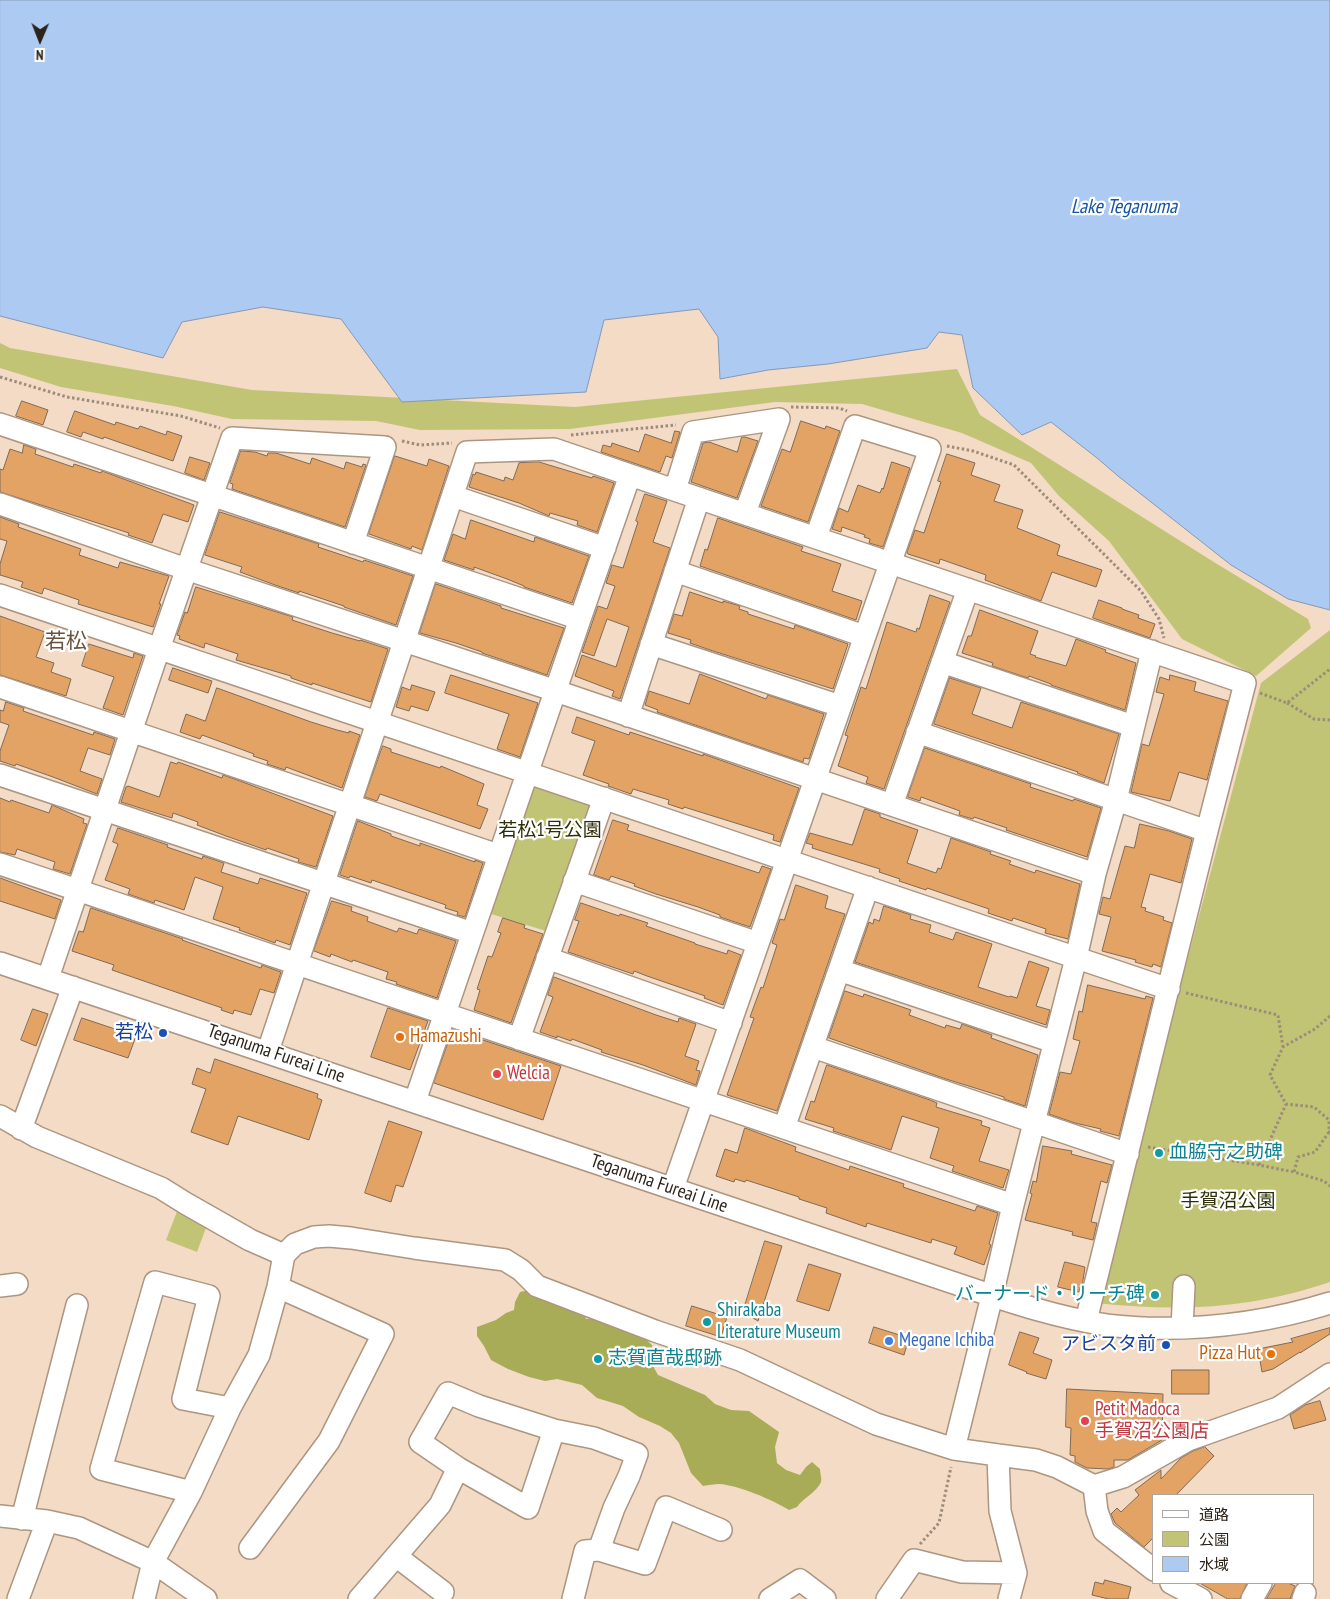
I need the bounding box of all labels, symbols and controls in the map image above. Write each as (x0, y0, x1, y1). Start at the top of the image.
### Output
north arrow (15, 15, 65, 65)
text: N (36, 46, 44, 64)
water label: Lake Teganuma (1071, 195, 1177, 219)
district label: 若松 (45, 629, 87, 655)
park label: 若松1号公園 (498, 820, 602, 842)
street label: Teganuma Fureai Line (204, 1020, 348, 1088)
place label: 若松 (115, 1022, 153, 1044)
place label: Hamazushi (410, 1026, 482, 1048)
marker: 若松 (157, 1027, 169, 1039)
marker: Hamazushi (394, 1031, 406, 1043)
place label: Welcia (507, 1063, 550, 1085)
marker: Welcia (491, 1068, 503, 1080)
place label: 血脇守之助碑 (1169, 1142, 1283, 1164)
marker: 血脇守之助碑 (1153, 1147, 1165, 1159)
street label: Teganuma Fureai Line (587, 1150, 731, 1218)
park label: 手賀沼公園 (1181, 1191, 1275, 1213)
place label: バーナード・リーチ碑 (955, 1284, 1145, 1306)
marker: バーナード・リーチ碑 (1149, 1289, 1161, 1301)
place label: Shirakaba Literature Museum (717, 1300, 841, 1344)
marker: Shirakaba Literature Museum (701, 1316, 713, 1328)
place label: Megane Ichiba (899, 1330, 994, 1352)
place label: アビスタ前 (1061, 1334, 1156, 1356)
marker: Megane Ichiba (883, 1335, 895, 1347)
marker: アビスタ前 (1160, 1339, 1172, 1351)
place label: Pizza Hut (1199, 1343, 1261, 1365)
place label: 志賀直哉邸跡 (608, 1348, 722, 1370)
marker: Pizza Hut (1265, 1348, 1277, 1360)
marker: 志賀直哉邸跡 (592, 1353, 604, 1365)
place label: Petit Madoca 手賀沼公園店 (1095, 1399, 1209, 1443)
marker: Petit Madoca 手賀沼公園店 (1079, 1415, 1091, 1427)
legend (1152, 1494, 1315, 1584)
text: 道路 (1199, 1505, 1229, 1524)
text: 公園 (1199, 1530, 1229, 1549)
text: 水域 (1199, 1555, 1229, 1574)

